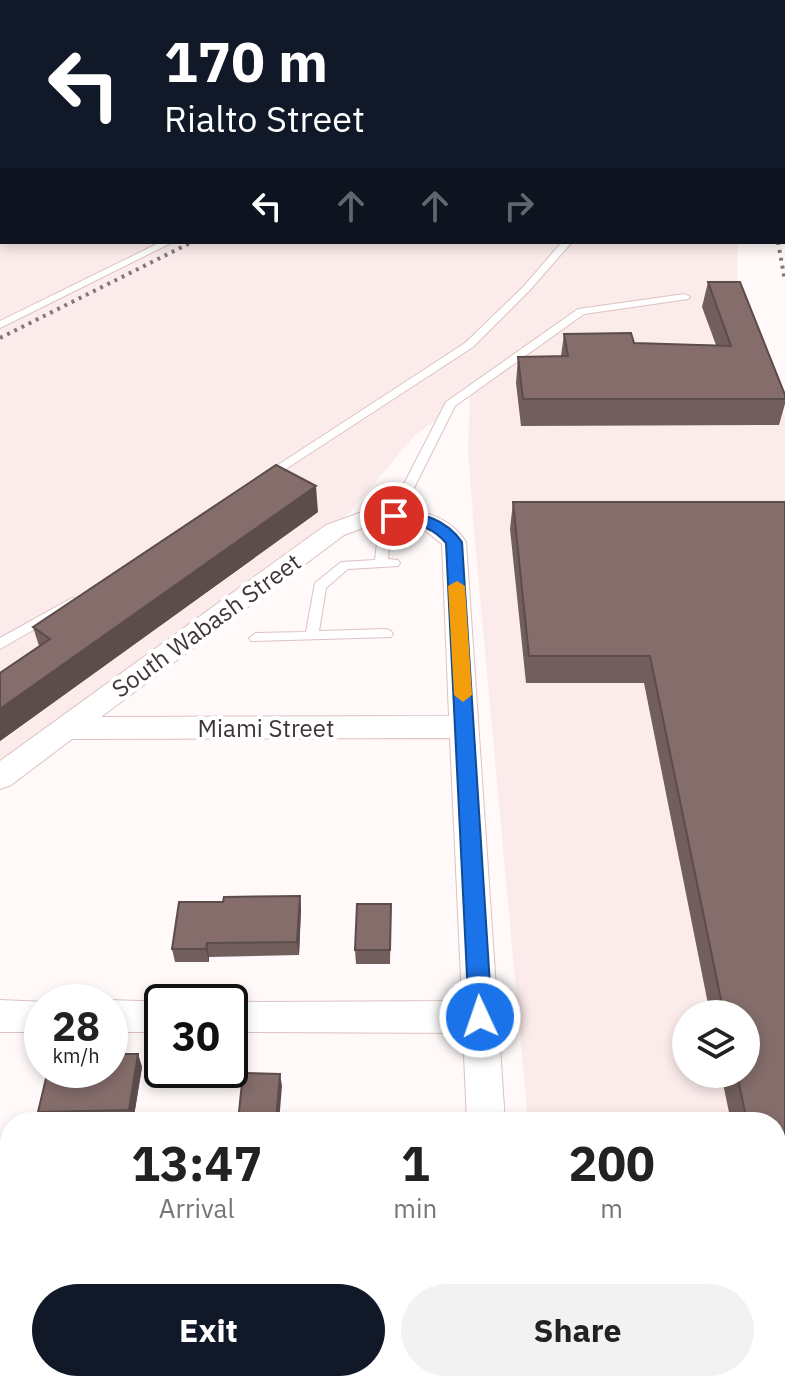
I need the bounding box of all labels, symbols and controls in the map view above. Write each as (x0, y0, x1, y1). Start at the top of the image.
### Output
text: 170 m (164, 25, 328, 97)
icon: left (32, 32, 136, 136)
text: Rialto Street (164, 95, 365, 142)
icon: left (245, 184, 289, 228)
icon: ahead (329, 184, 373, 228)
icon: ahead (413, 184, 457, 228)
icon: right (497, 184, 541, 228)
pin (360, 482, 428, 550)
icon: arrive (372, 494, 416, 538)
street label: South Wabash Street (105, 546, 307, 704)
street label: Miami Street (198, 712, 334, 744)
position arrow (438, 975, 522, 1059)
speed limit sign: 30 (144, 984, 248, 1088)
text: 28 (52, 1000, 100, 1052)
map controls (672, 1000, 760, 1088)
button: layers (672, 1000, 760, 1088)
text: km/h (52, 1042, 100, 1069)
text: 13:47 (131, 1132, 262, 1194)
text: 1 (401, 1132, 430, 1194)
text: 200 (568, 1132, 655, 1194)
text: Arrival (159, 1191, 235, 1225)
text: min (393, 1191, 437, 1225)
text: m (600, 1191, 623, 1225)
button: Exit (32, 1284, 385, 1376)
button: Share (401, 1284, 754, 1376)

